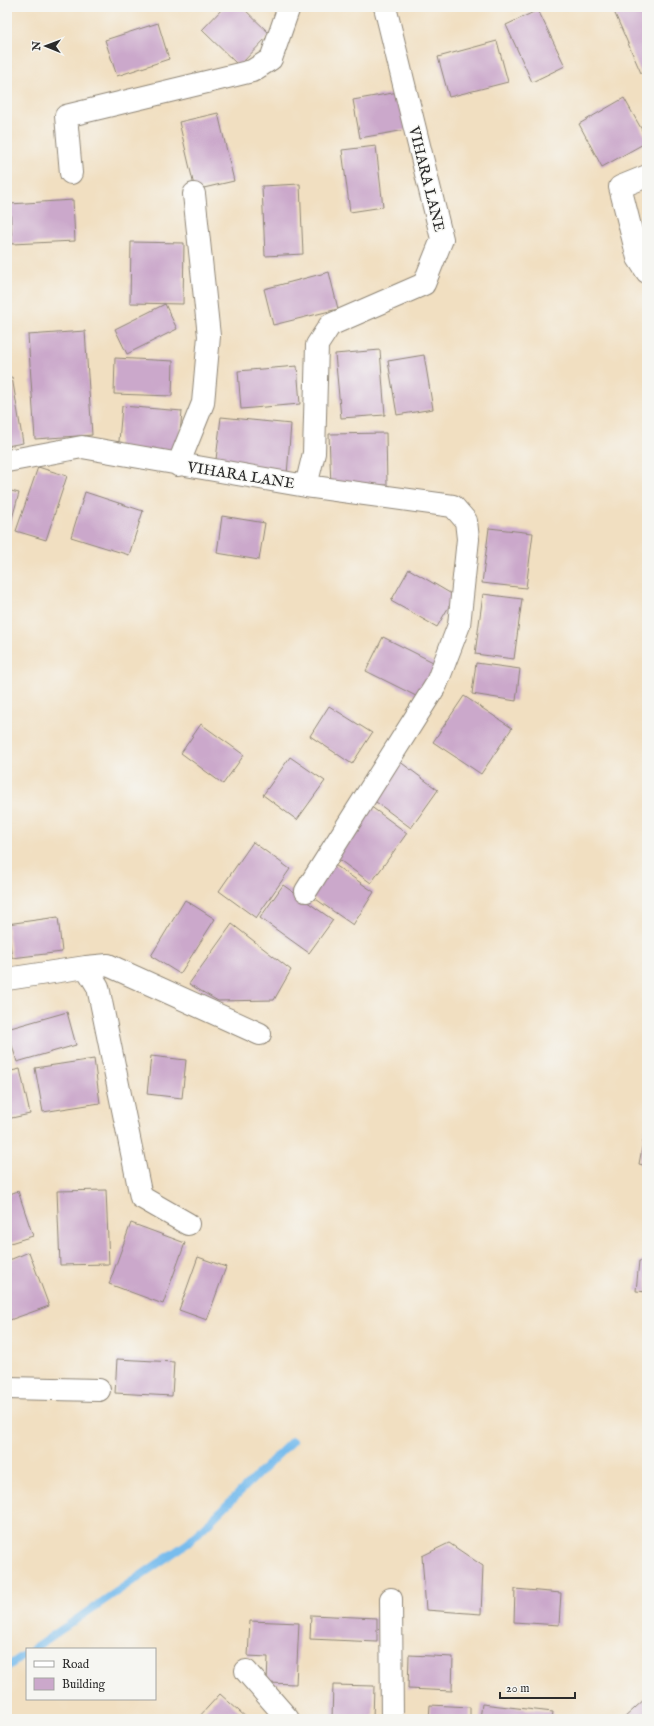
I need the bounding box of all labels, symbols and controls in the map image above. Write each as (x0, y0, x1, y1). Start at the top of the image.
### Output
north arrow (26, 26, 66, 66)
text: N (30, 40, 44, 52)
street label: VIHARA LANE (404, 123, 449, 234)
street label: VIHARA LANE (185, 457, 296, 493)
legend (26, 1648, 156, 1700)
text: Road (62, 1657, 90, 1672)
scale bar (500, 1674, 575, 1700)
text: Building (62, 1677, 106, 1692)
text: 20 m (506, 1681, 529, 1696)

